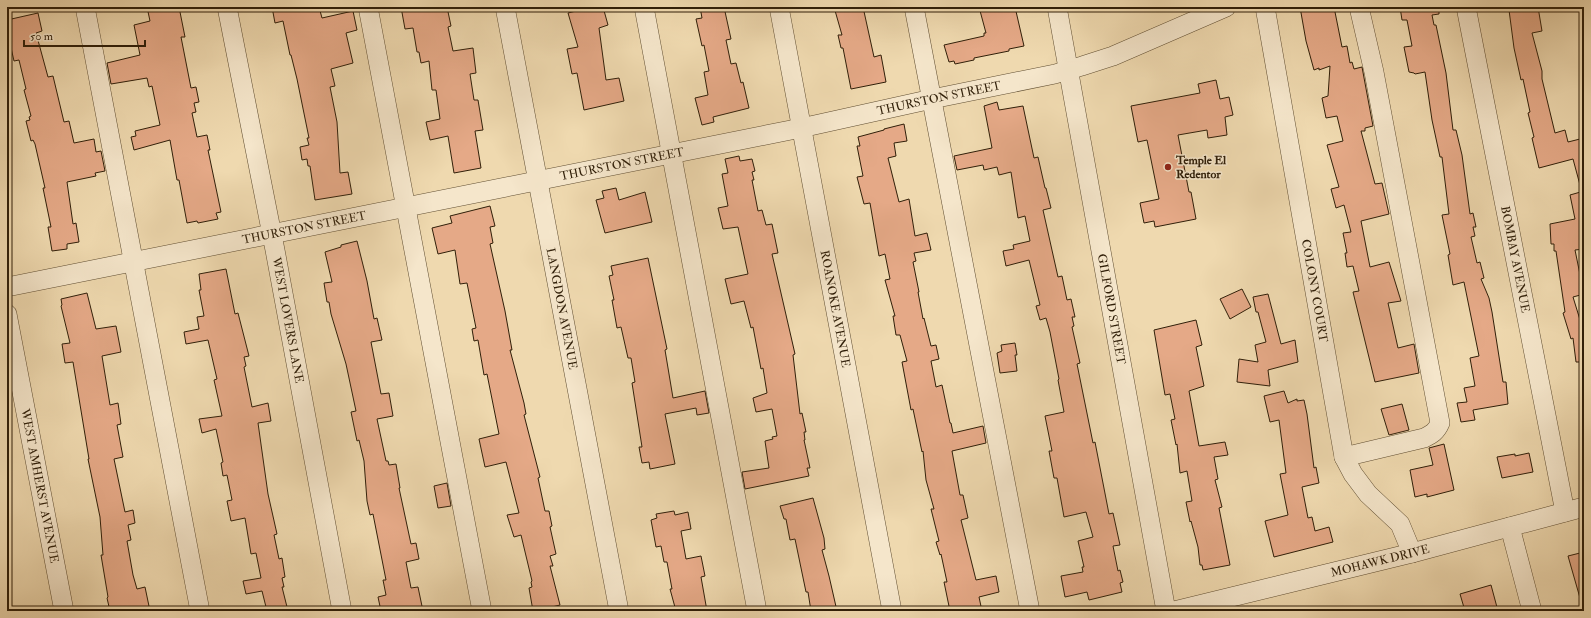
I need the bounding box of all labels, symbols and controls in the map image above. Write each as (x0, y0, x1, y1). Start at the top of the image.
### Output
scale bar (24, 22, 145, 48)
text: 50 m (30, 29, 54, 44)
street label: THURSTON STREET (876, 78, 1002, 119)
street label: THURSTON STREET (558, 145, 685, 184)
place label: Temple El Redentor (1175, 153, 1227, 182)
marker: Temple El Redentor (1163, 162, 1173, 172)
street label: BOMBAY AVENUE (1497, 205, 1533, 314)
street label: THURSTON STREET (241, 208, 368, 248)
street label: COLONY COURT (1298, 238, 1331, 343)
street label: LANGDON AVENUE (543, 247, 580, 371)
street label: ROANOKE AVENUE (817, 249, 853, 369)
street label: GILFORD STREET (1094, 253, 1128, 366)
street label: WEST LOVERS LANE (268, 255, 307, 385)
street label: WEST AMHERST AVENUE (17, 406, 62, 565)
street label: MOHAWK DRIVE (1329, 542, 1431, 581)

